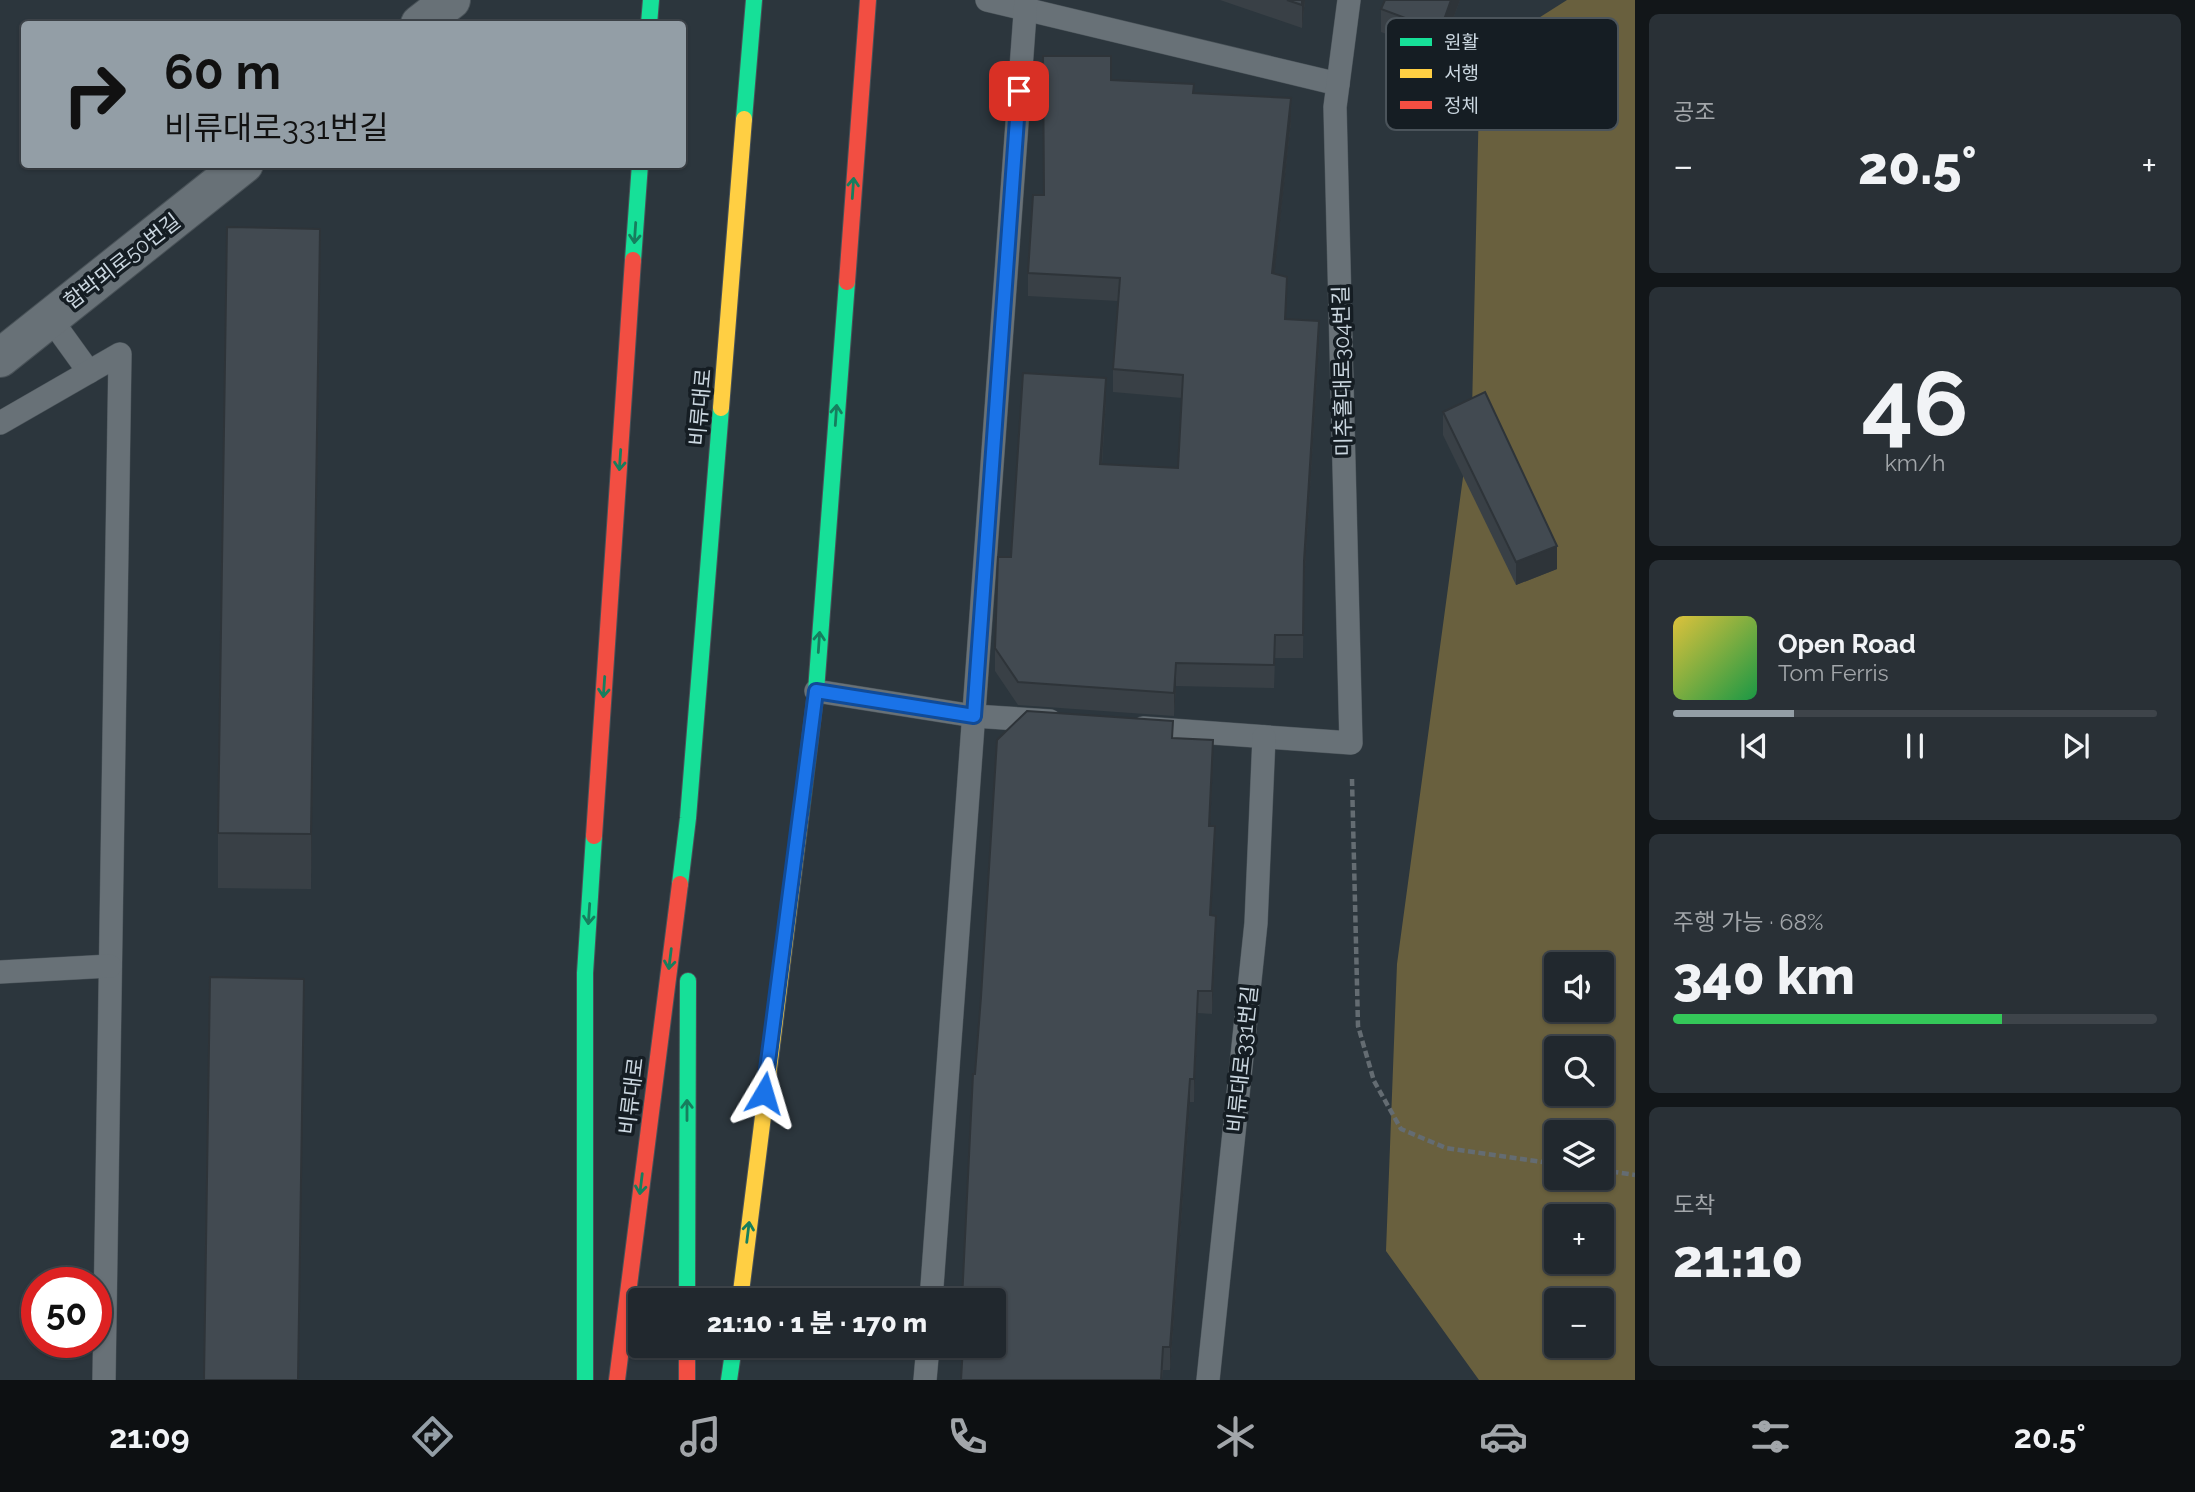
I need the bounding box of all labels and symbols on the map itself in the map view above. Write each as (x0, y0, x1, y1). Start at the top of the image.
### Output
legend (1386, 18, 1618, 130)
text: 원활 (1444, 31, 1479, 53)
pin (989, 61, 1049, 121)
text: 서행 (1444, 62, 1479, 84)
text: 정체 (1444, 94, 1479, 116)
one-way arrow (847, 177, 860, 200)
street label: 함박뫼로50번길 (59, 208, 185, 314)
one-way arrow (628, 221, 641, 243)
street label: 미추홀대로304번길 (1328, 285, 1356, 457)
street label: 비류대로 (684, 367, 716, 447)
one-way arrow (830, 404, 843, 427)
one-way arrow (613, 448, 626, 471)
one-way arrow (813, 631, 826, 654)
one-way arrow (597, 675, 610, 697)
one-way arrow (582, 902, 595, 924)
one-way arrow (664, 947, 677, 969)
street label: 비류대로331번길 (1222, 984, 1262, 1134)
street label: 비류대로 (614, 1056, 648, 1136)
position arrow (727, 1056, 801, 1130)
one-way arrow (681, 1098, 694, 1121)
one-way arrow (635, 1172, 648, 1195)
one-way arrow (741, 1222, 754, 1244)
speed limit sign: 50 (21, 1267, 112, 1358)

